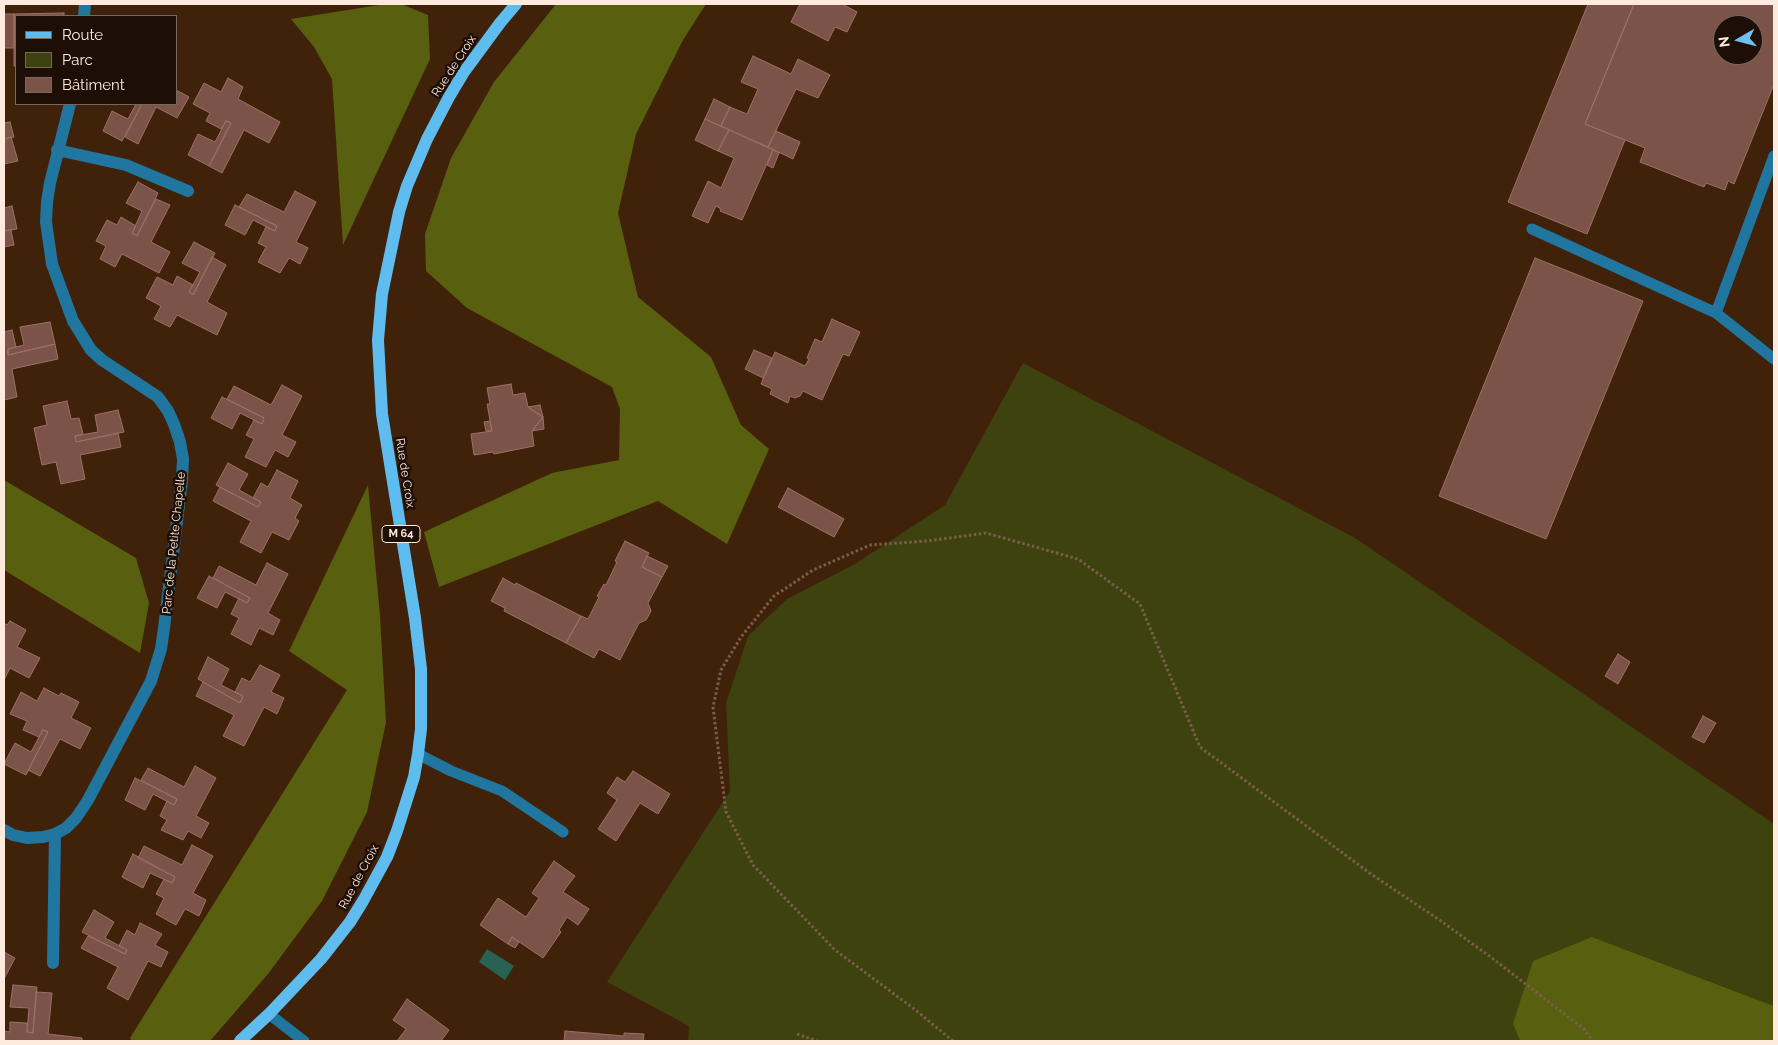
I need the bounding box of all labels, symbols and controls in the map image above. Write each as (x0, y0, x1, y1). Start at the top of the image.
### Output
legend (15, 15, 178, 105)
north arrow (1713, 15, 1763, 65)
text: Route (62, 26, 103, 44)
street label: Rue de Croix (429, 32, 479, 100)
text: N (1715, 36, 1733, 48)
text: Parc (62, 51, 93, 69)
text: Bâtiment (62, 76, 125, 94)
street label: Rue de Croix (392, 437, 418, 509)
street label: Parc de la Petite Chapelle (159, 471, 189, 615)
road number: M 64 (382, 526, 420, 542)
street label: Rue de Croix (336, 842, 382, 912)

